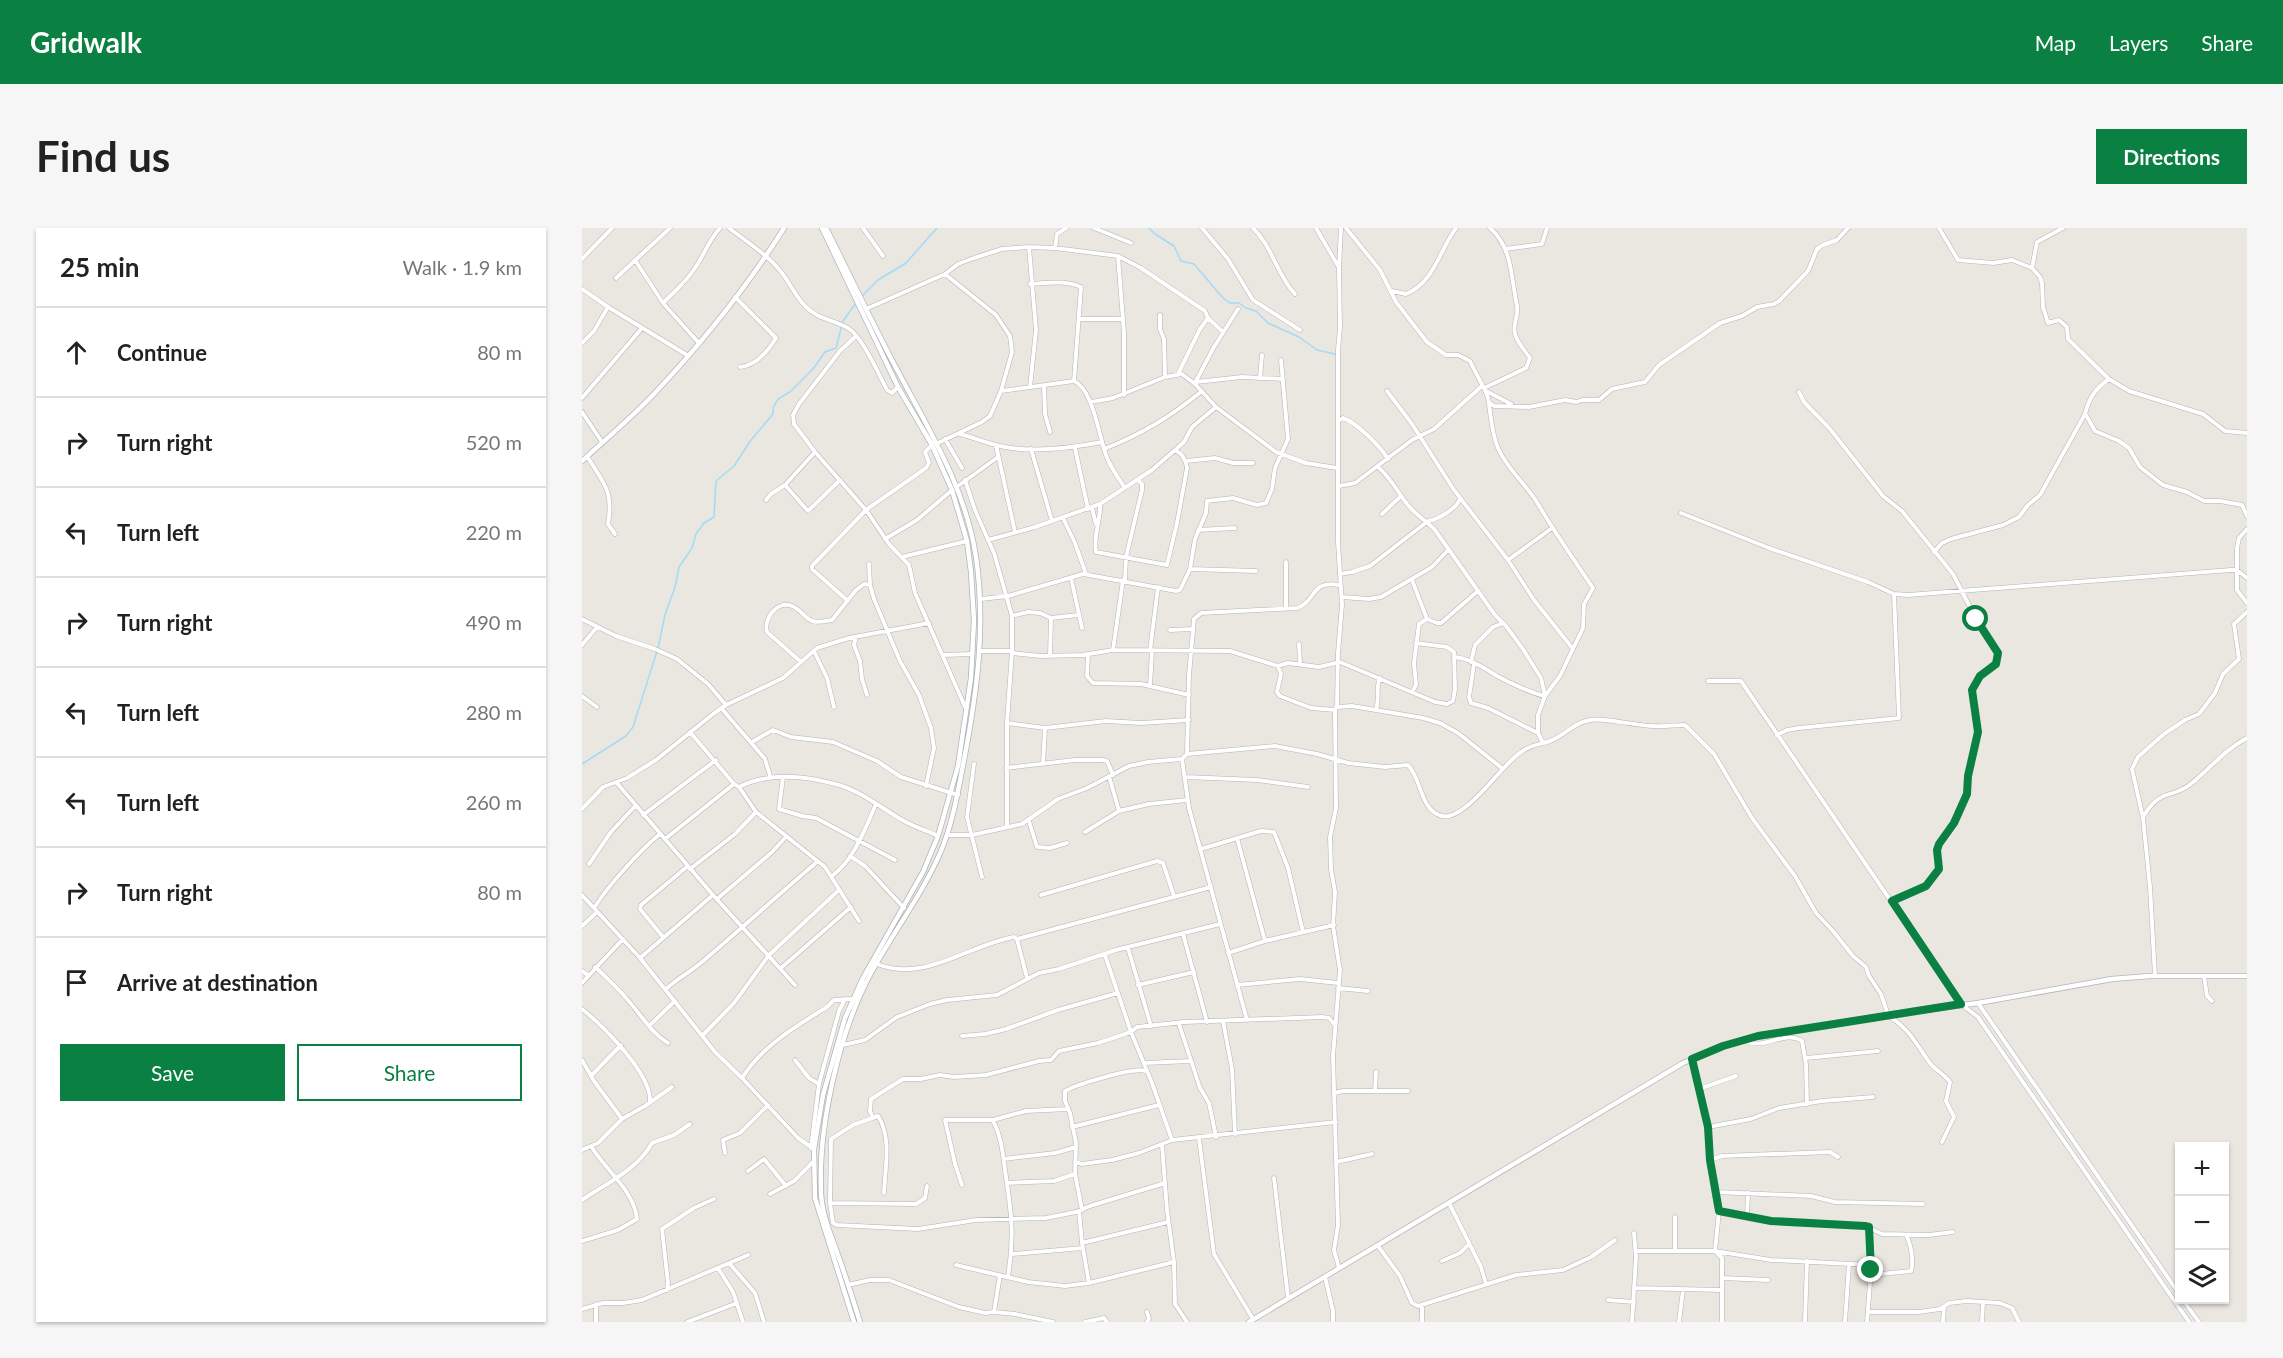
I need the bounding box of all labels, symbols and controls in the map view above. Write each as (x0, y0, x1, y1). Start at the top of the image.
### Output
text: Gridwalk (30, 25, 142, 59)
text: Map (2035, 30, 2076, 55)
text: Layers (2109, 30, 2168, 55)
text: Share (2201, 30, 2253, 55)
button: Directions (2096, 129, 2247, 184)
text: Find us (36, 131, 170, 181)
text: 25 min (60, 251, 140, 283)
text: Walk · 1.9 km (403, 255, 522, 279)
icon: ahead (60, 336, 93, 369)
text: Continue (117, 339, 207, 366)
text: 80 m (477, 340, 522, 364)
icon: right (60, 426, 93, 459)
text: Turn right (117, 429, 212, 456)
text: 520 m (466, 430, 522, 454)
icon: left (60, 516, 93, 549)
text: Turn left (117, 519, 199, 546)
text: 220 m (466, 520, 522, 544)
route start (1962, 605, 1988, 631)
icon: right (60, 606, 93, 639)
text: Turn right (117, 609, 212, 636)
text: 490 m (466, 610, 522, 634)
icon: left (60, 696, 93, 729)
text: Turn left (117, 699, 199, 726)
text: 280 m (466, 700, 522, 724)
icon: left (60, 786, 93, 819)
text: Turn left (117, 789, 199, 816)
text: 260 m (466, 790, 522, 814)
icon: right (60, 876, 93, 909)
text: Turn right (117, 879, 212, 906)
text: 80 m (477, 880, 522, 904)
icon: arrive (60, 966, 93, 999)
text: Arrive at destination (117, 969, 318, 996)
button: Save (60, 1044, 285, 1101)
button: Share (297, 1044, 522, 1101)
map controls (2175, 1142, 2229, 1304)
button: + (2175, 1142, 2229, 1196)
button: − (2175, 1196, 2229, 1250)
button: layers (2175, 1250, 2229, 1304)
route end (1857, 1256, 1883, 1282)

